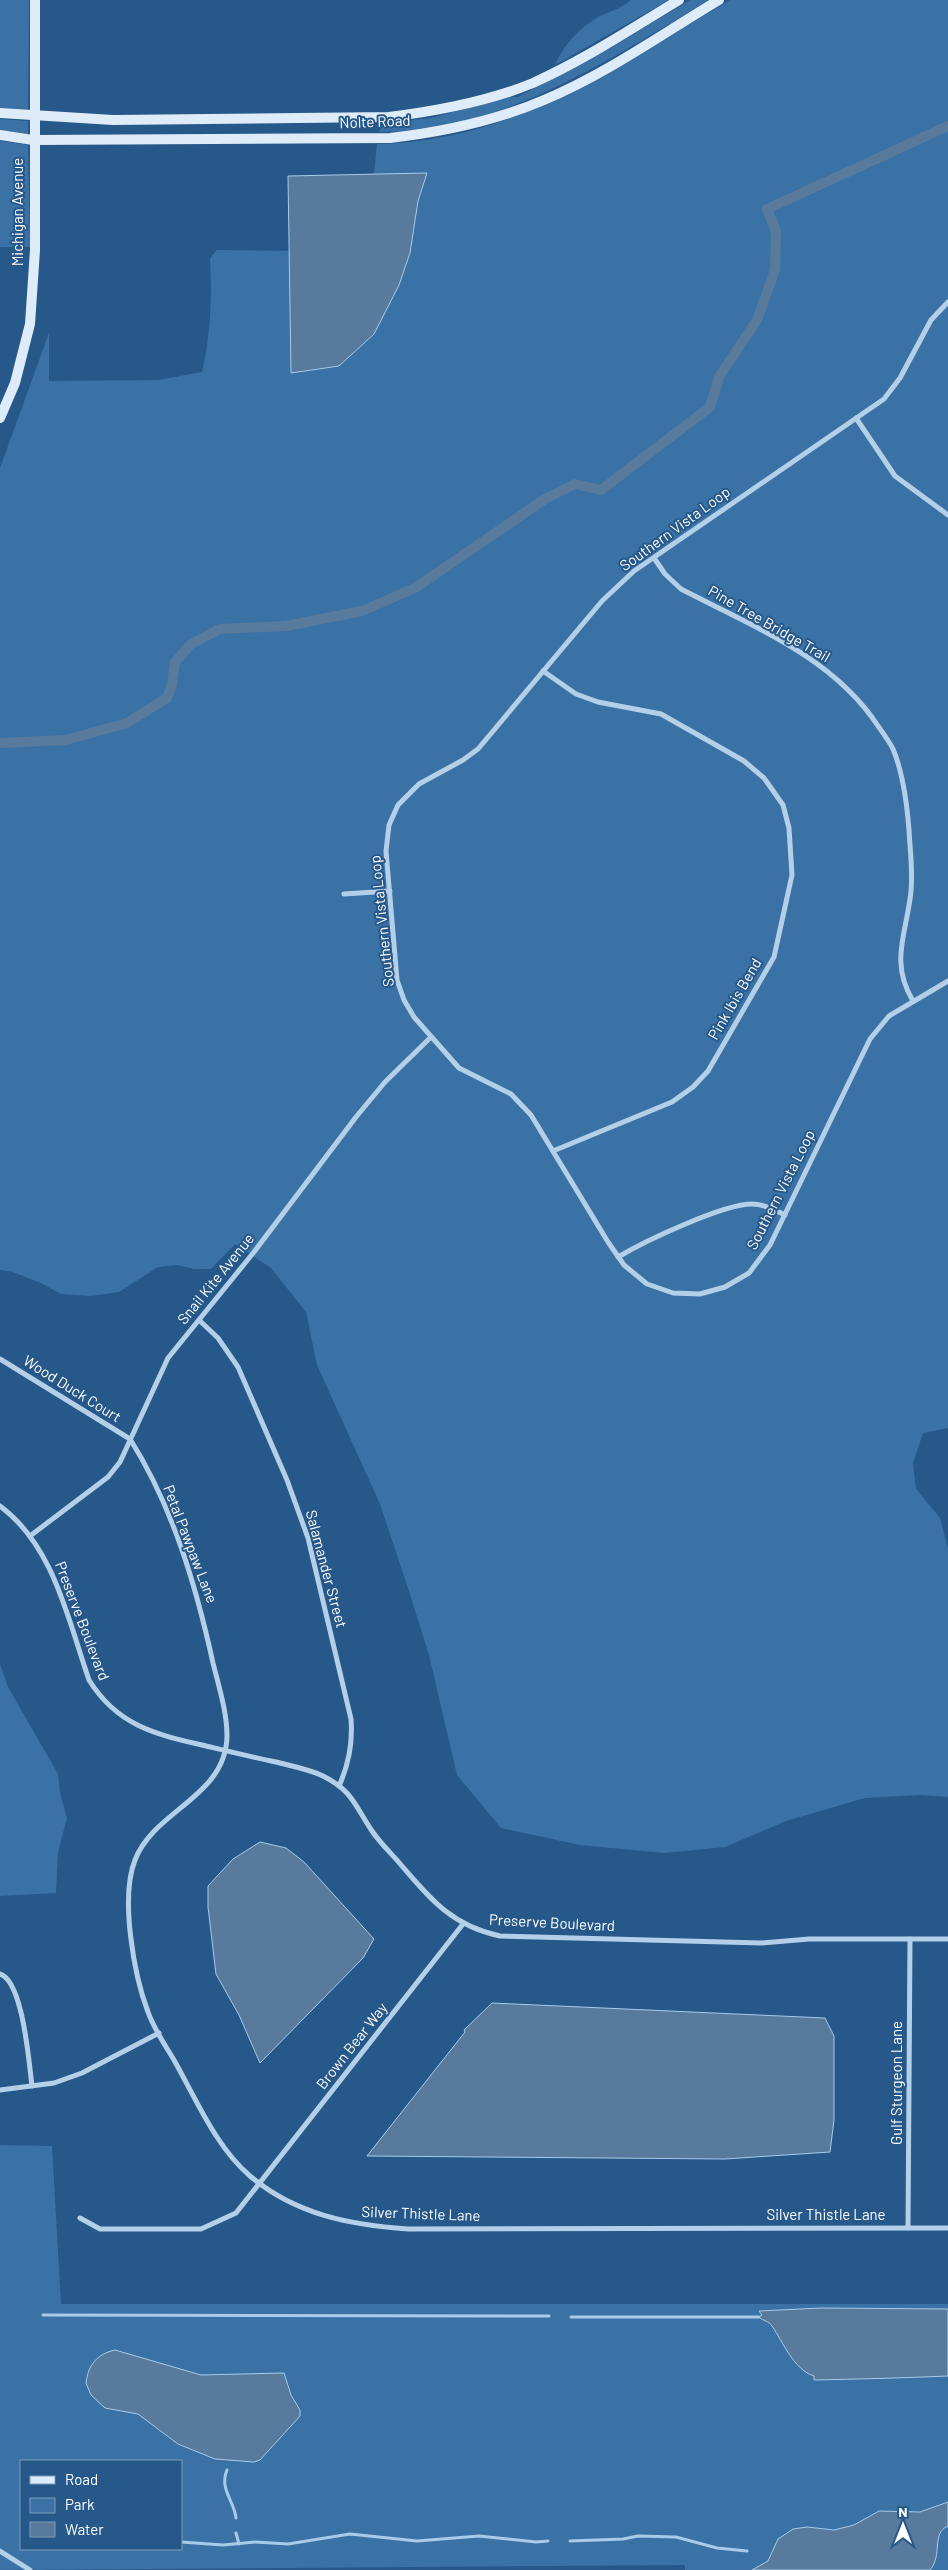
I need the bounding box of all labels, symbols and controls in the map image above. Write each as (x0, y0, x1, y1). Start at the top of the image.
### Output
street label: Nolte Road (339, 111, 411, 131)
street label: Michigan Avenue (8, 158, 26, 266)
street label: Southern Vista Loop (616, 482, 733, 574)
street label: Pine Tree Bridge Trail (705, 581, 834, 665)
street label: Southern Vista Loop (365, 854, 397, 988)
street label: Pink Ibis Bend (704, 955, 765, 1042)
street label: Southern Vista Loop (742, 1127, 818, 1252)
street label: Snail Kite Avenue (173, 1229, 257, 1327)
street label: Wood Duck Court (20, 1351, 125, 1425)
street label: Petal Pawpaw Lane (160, 1482, 222, 1605)
street label: Salamander Street (303, 1508, 351, 1630)
street label: Preserve Boulevard (52, 1559, 114, 1683)
street label: Preserve Boulevard (489, 1910, 616, 1934)
street label: Brown Bear Way (312, 1998, 391, 2092)
street label: Gulf Sturgeon Lane (887, 2021, 905, 2145)
street label: Silver Thistle Lane (361, 2202, 481, 2224)
street label: Silver Thistle Lane (766, 2205, 886, 2223)
legend (20, 2460, 182, 2550)
text: Road (65, 2470, 98, 2488)
text: Park (65, 2495, 95, 2513)
north arrow (878, 2500, 928, 2550)
text: N (898, 2503, 908, 2520)
text: Water (65, 2520, 104, 2538)

